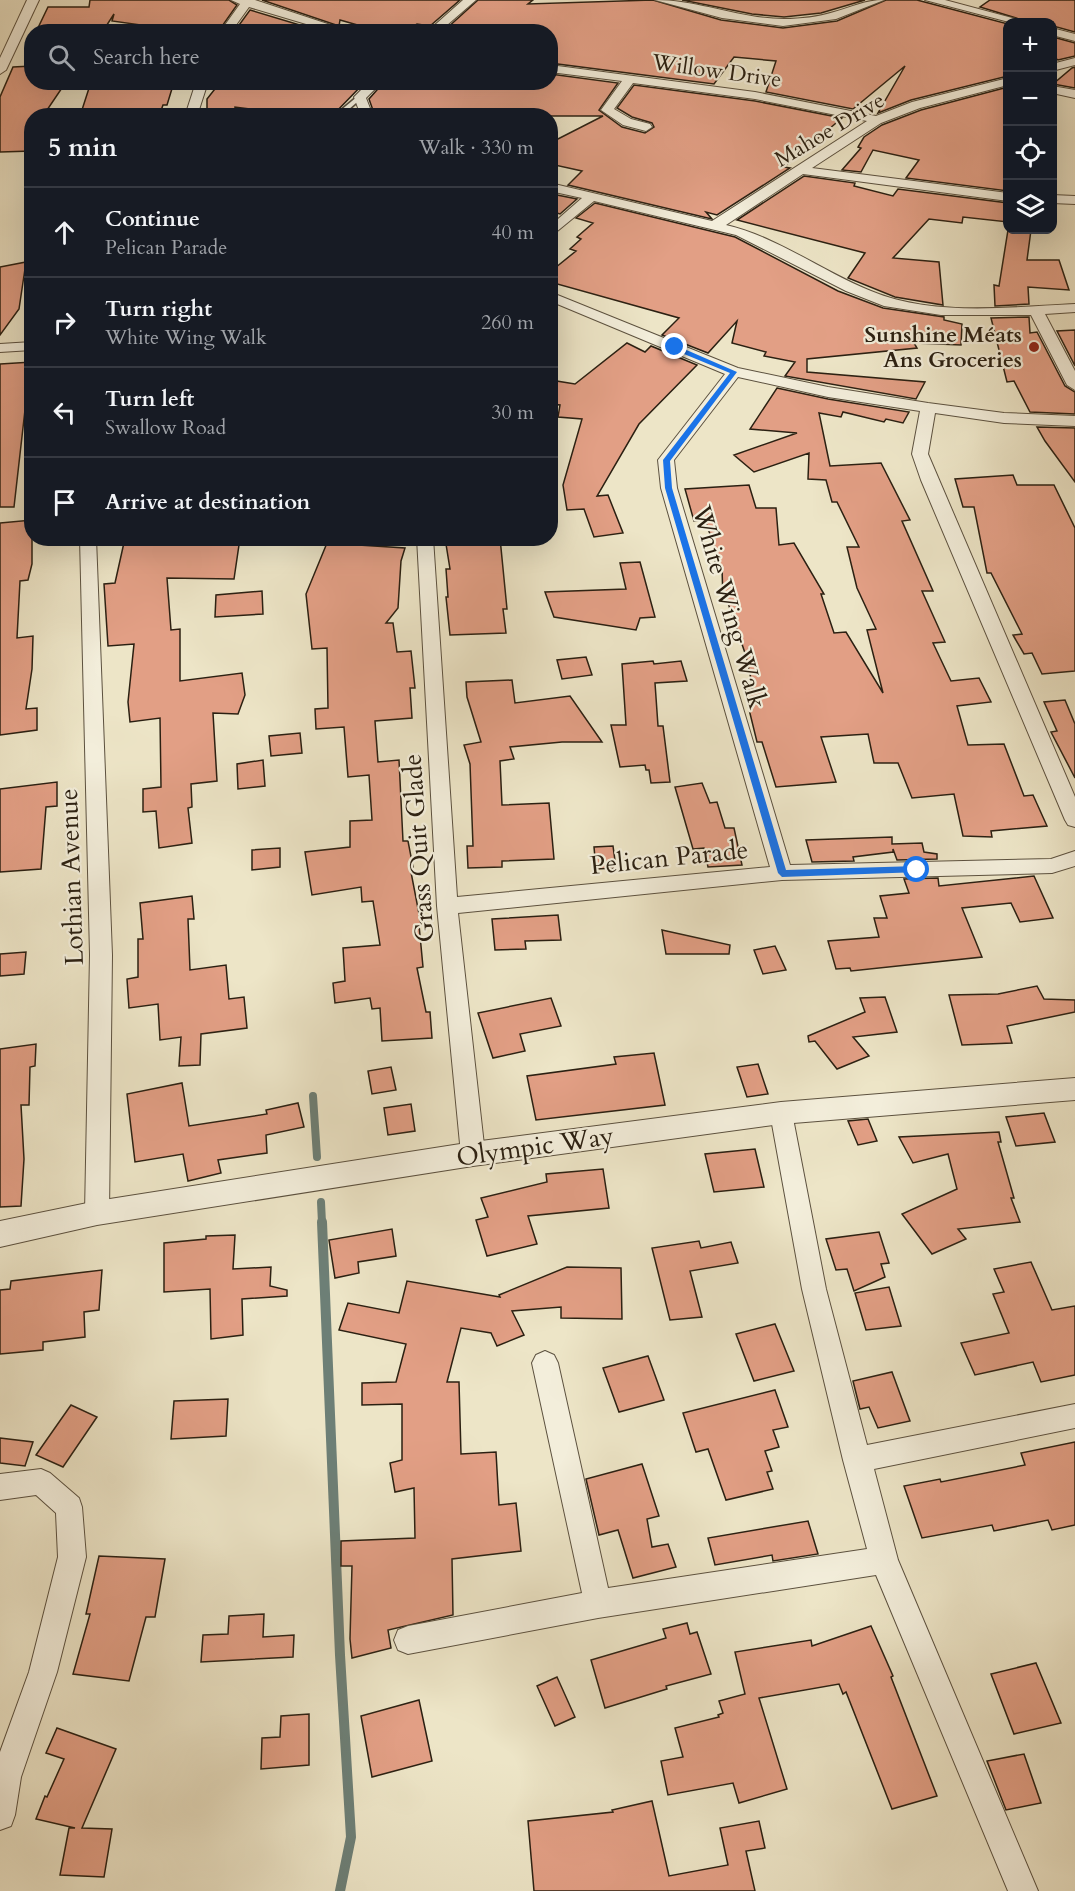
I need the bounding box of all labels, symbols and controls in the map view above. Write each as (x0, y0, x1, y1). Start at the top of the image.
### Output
map controls (1003, 18, 1057, 234)
button: + (1003, 18, 1057, 72)
search box (24, 24, 558, 90)
icon: search (45, 41, 78, 74)
text: Search here (93, 42, 200, 72)
street label: Willow Drive (649, 47, 783, 95)
button: − (1003, 72, 1057, 126)
street label: Mahoe Drive (769, 85, 890, 174)
button: locate (1003, 126, 1057, 180)
text: 5 min (48, 130, 117, 165)
text: Walk · 330 m (419, 134, 534, 161)
button: layers (1003, 180, 1057, 234)
text: Continue (105, 204, 200, 234)
icon: ahead (48, 216, 81, 249)
text: 40 m (491, 219, 534, 246)
text: Pelican Parade (105, 234, 227, 261)
text: Turn right (105, 294, 212, 324)
icon: right (48, 306, 81, 339)
text: 260 m (481, 309, 534, 336)
place label: Sunshine Méats Ans Groceries (865, 320, 1022, 375)
text: White Wing Walk (105, 324, 267, 351)
route end (661, 333, 687, 359)
marker: Sunshine Méats Ans Groceries (1027, 340, 1041, 354)
text: Turn left (105, 384, 194, 414)
icon: left (48, 396, 81, 429)
text: 30 m (491, 399, 534, 426)
text: Swallow Road (105, 414, 226, 441)
icon: arrive (48, 486, 81, 519)
text: Arrive at destination (105, 487, 310, 517)
street label: White Wing Walk (683, 500, 775, 713)
street label: Grass Quit Glade (394, 752, 443, 943)
street label: Lothian Avenue (51, 788, 92, 966)
street label: Pelican Parade (588, 832, 750, 883)
route start (903, 856, 929, 882)
street label: Olympic Way (454, 1118, 616, 1175)

